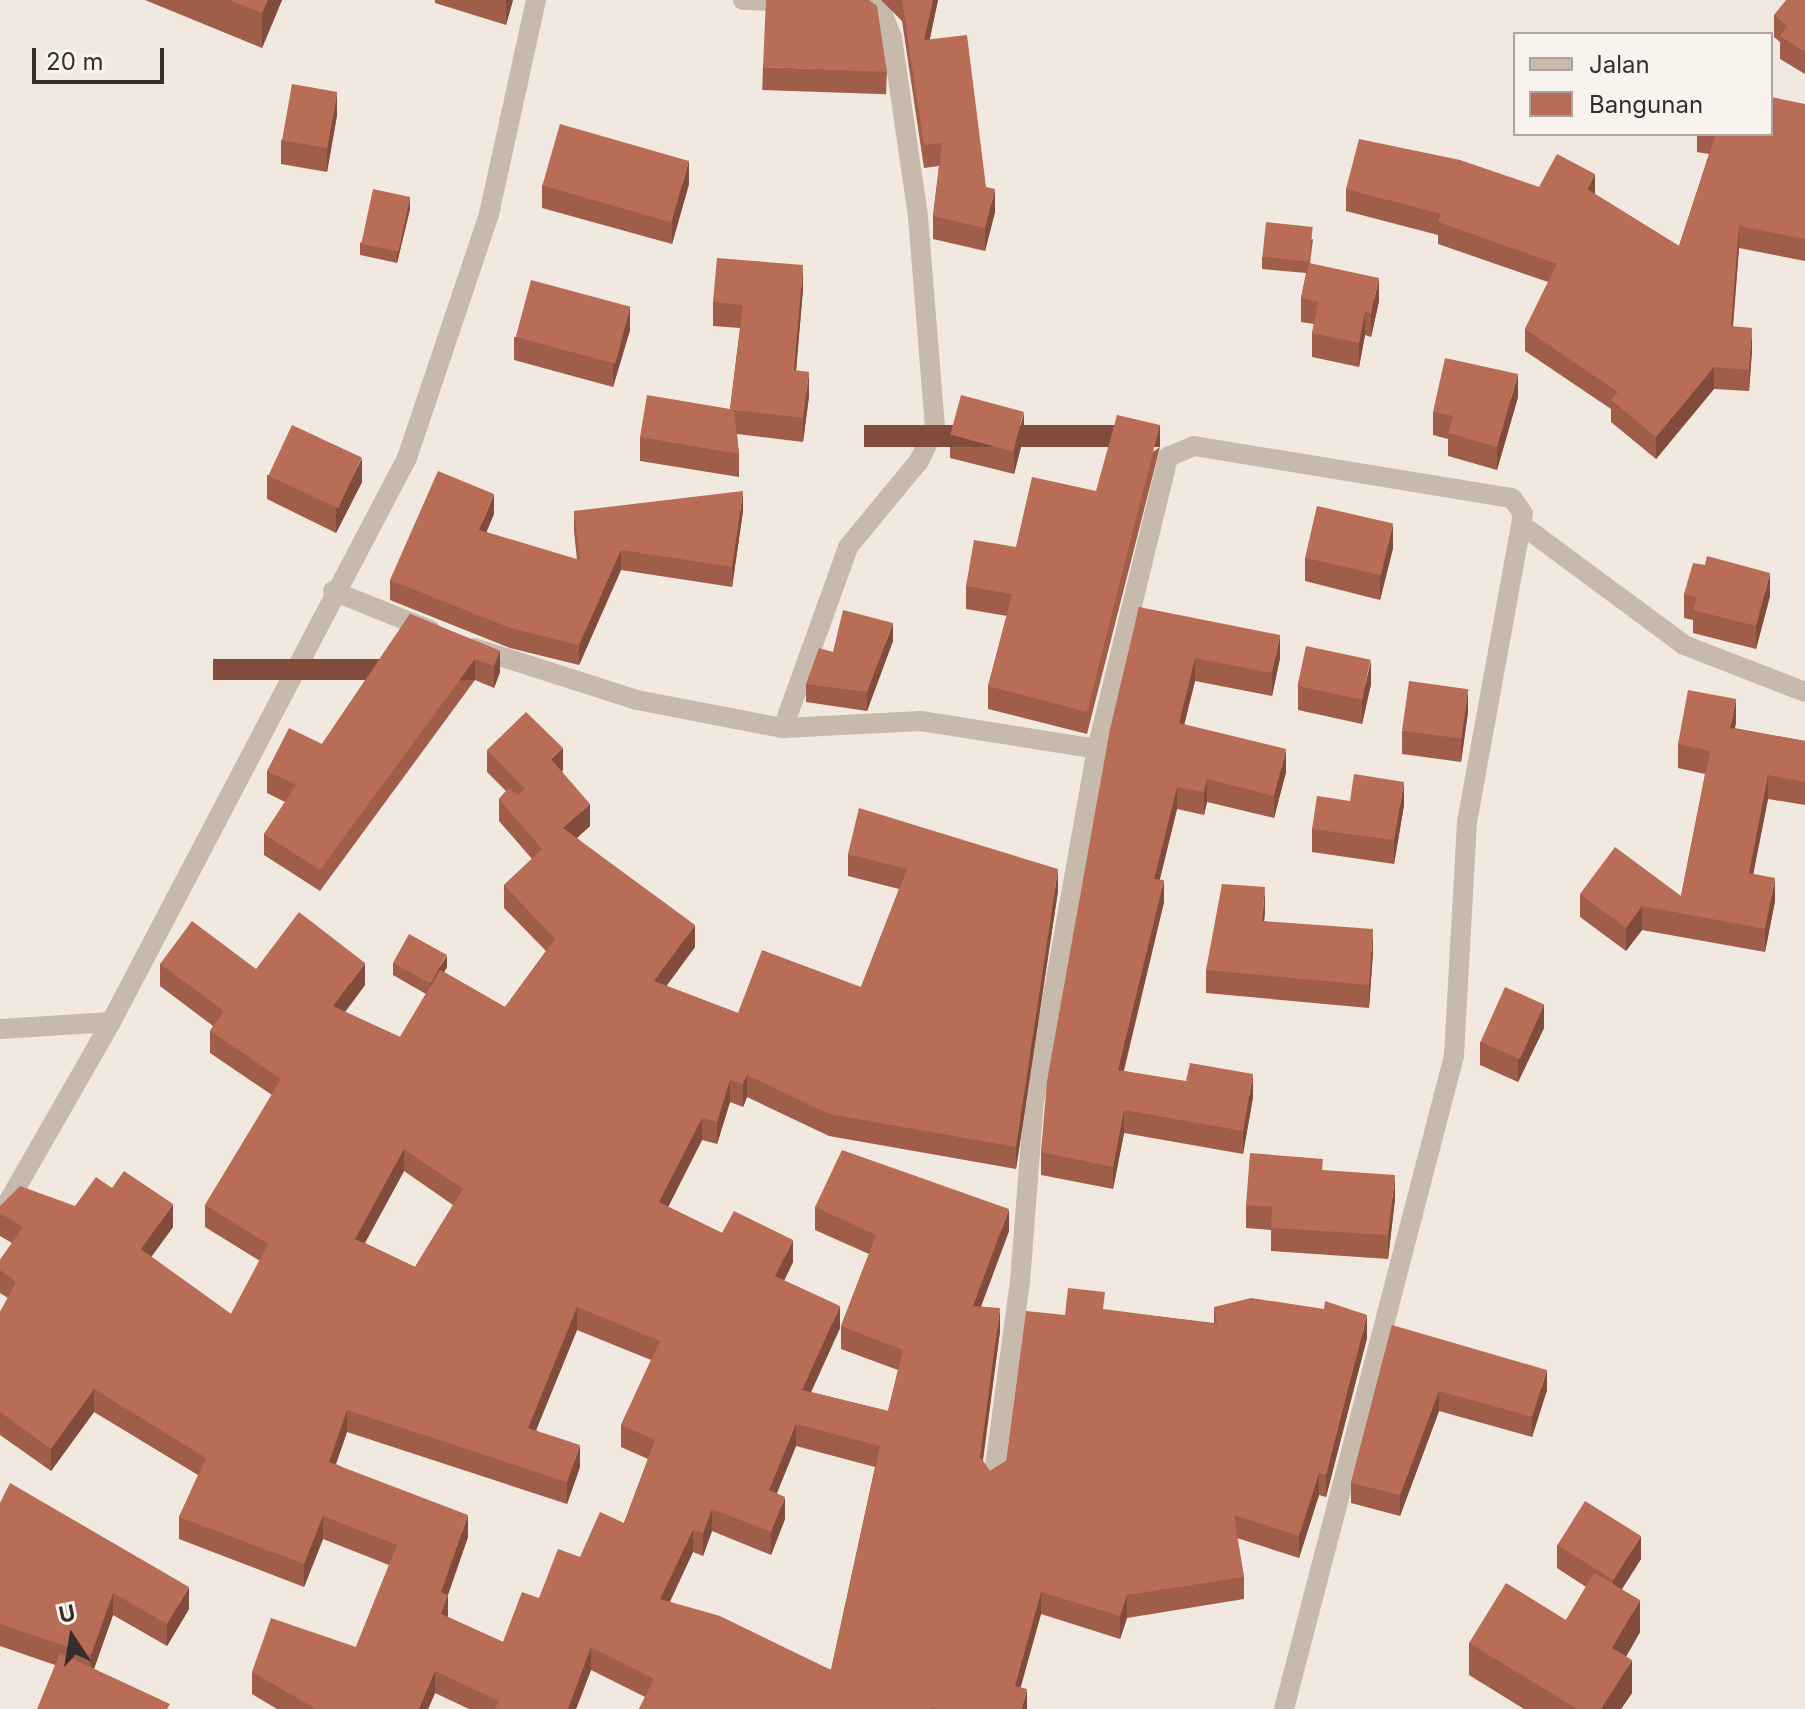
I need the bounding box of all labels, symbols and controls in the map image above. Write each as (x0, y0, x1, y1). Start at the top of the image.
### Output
scale bar (36, 32, 168, 82)
legend (1513, 32, 1773, 136)
text: 20 m (46, 47, 104, 76)
text: Jalan (1589, 50, 1650, 79)
text: Bangunan (1589, 90, 1703, 119)
north arrow (32, 1597, 112, 1677)
text: U (56, 1599, 78, 1628)

